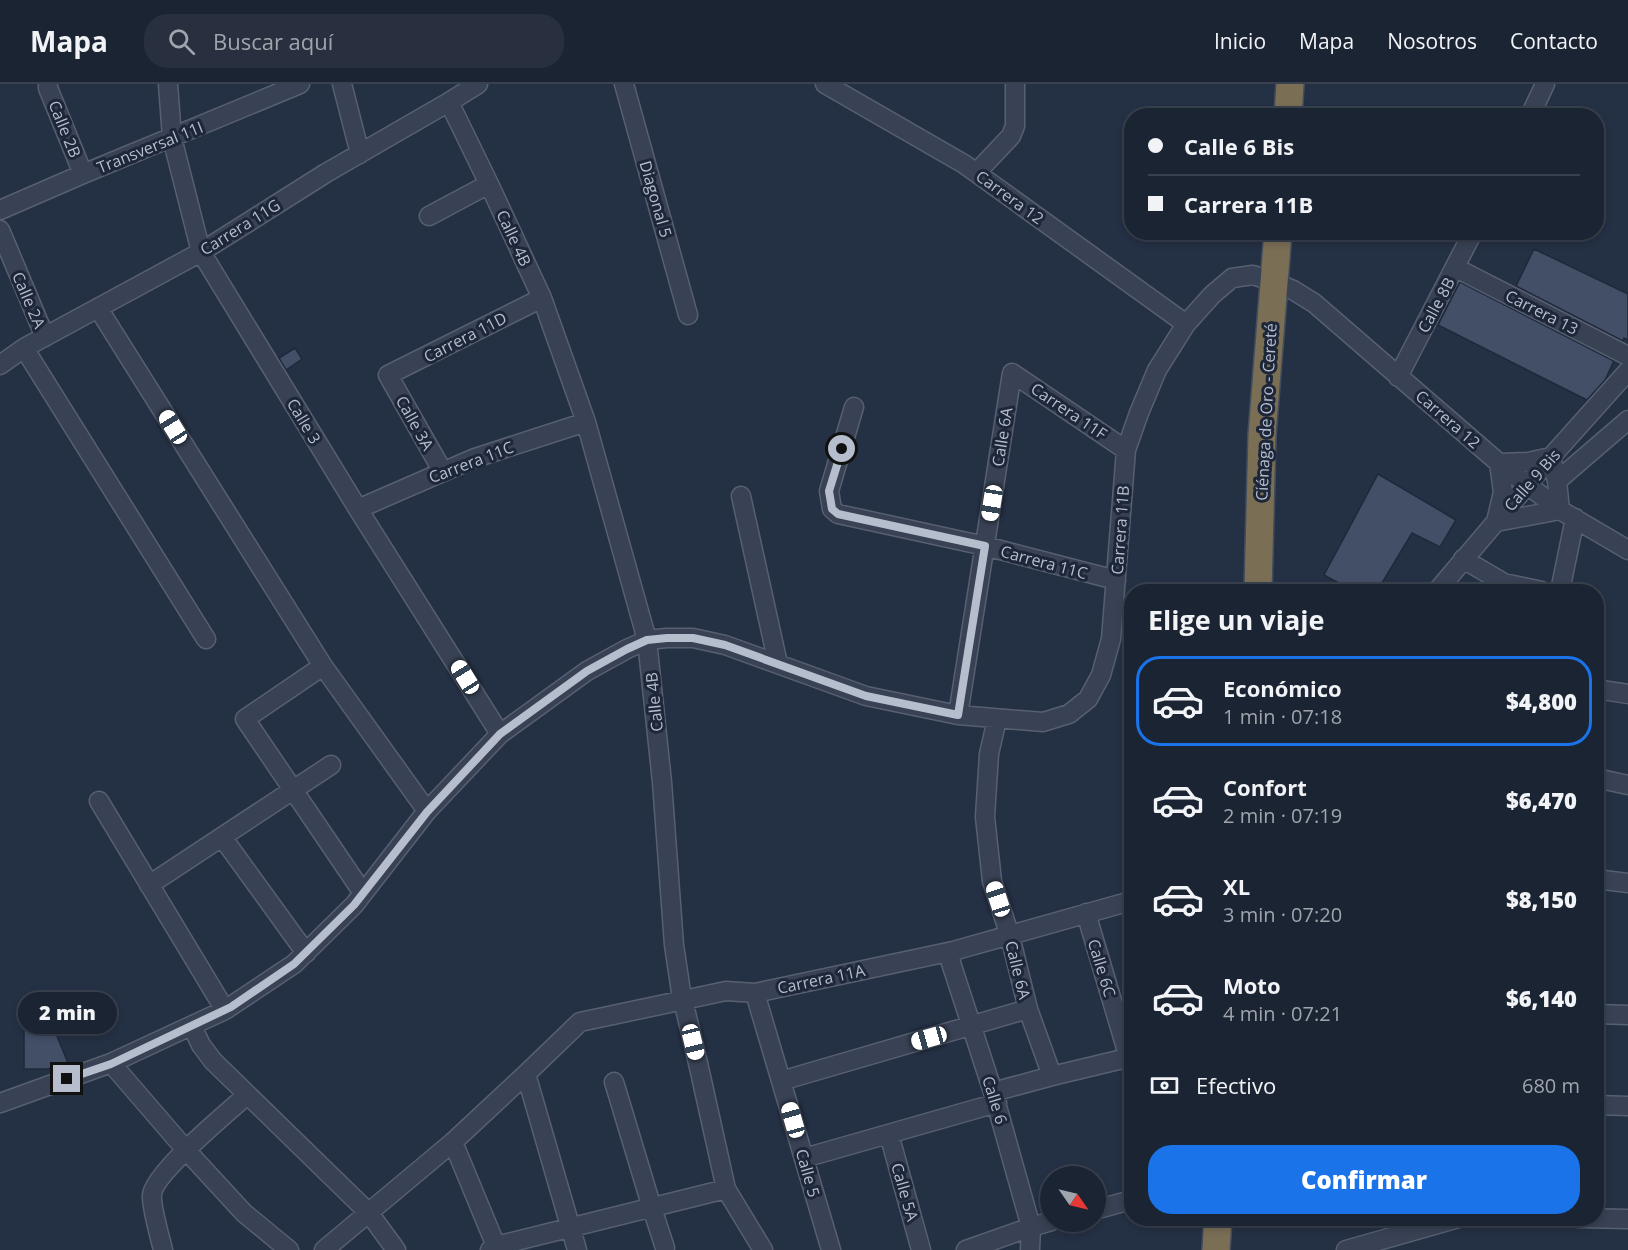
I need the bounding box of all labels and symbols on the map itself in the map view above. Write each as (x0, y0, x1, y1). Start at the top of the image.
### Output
street label: Calle 2B (44, 97, 86, 161)
street label: Transversal 11I (94, 116, 206, 178)
street label: Diagonal 5 (635, 158, 677, 240)
street label: Carrera 12 (972, 165, 1048, 229)
street label: Carrera 11G (196, 194, 284, 260)
street label: Calle 4B (491, 206, 537, 270)
street label: Calle 2A (7, 268, 51, 332)
street label: Calle 8B (1412, 273, 1460, 337)
street label: Carrera 13 (1502, 284, 1582, 340)
street label: Carrera 11D (420, 307, 510, 367)
street label: Ciénaga de Oro - Cereté (1250, 323, 1282, 501)
street label: Carrera 11F (1027, 378, 1111, 444)
street label: Carrera 12 (1411, 385, 1485, 453)
street label: Calle 3A (391, 392, 439, 455)
street label: Calle 3 (282, 394, 326, 448)
street label: Calle 6A (986, 405, 1018, 468)
car (156, 407, 190, 447)
route start (828, 435, 855, 462)
street label: Carrera 11C (426, 436, 516, 488)
street label: Calle 9 Bis (1499, 444, 1565, 516)
car (980, 484, 1004, 522)
street label: Carrera 11B (1106, 485, 1134, 575)
street label: Carrera 11C (998, 540, 1090, 584)
car (448, 657, 482, 697)
street label: Calle 4B (640, 671, 668, 733)
car (984, 879, 1012, 919)
street label: Calle 6C (1083, 936, 1121, 1000)
street label: Calle 6A (1000, 938, 1036, 1002)
street label: Carrera 11A (775, 959, 868, 999)
callout: 2 min (17, 992, 116, 1034)
car (680, 1022, 706, 1062)
car (909, 1024, 949, 1052)
route end (53, 1065, 80, 1092)
street label: Calle 6 (977, 1073, 1013, 1127)
car (779, 1100, 807, 1140)
street label: Calle 5 (791, 1146, 825, 1200)
street label: Calle 5A (886, 1160, 924, 1224)
north arrow (1040, 1166, 1106, 1232)

